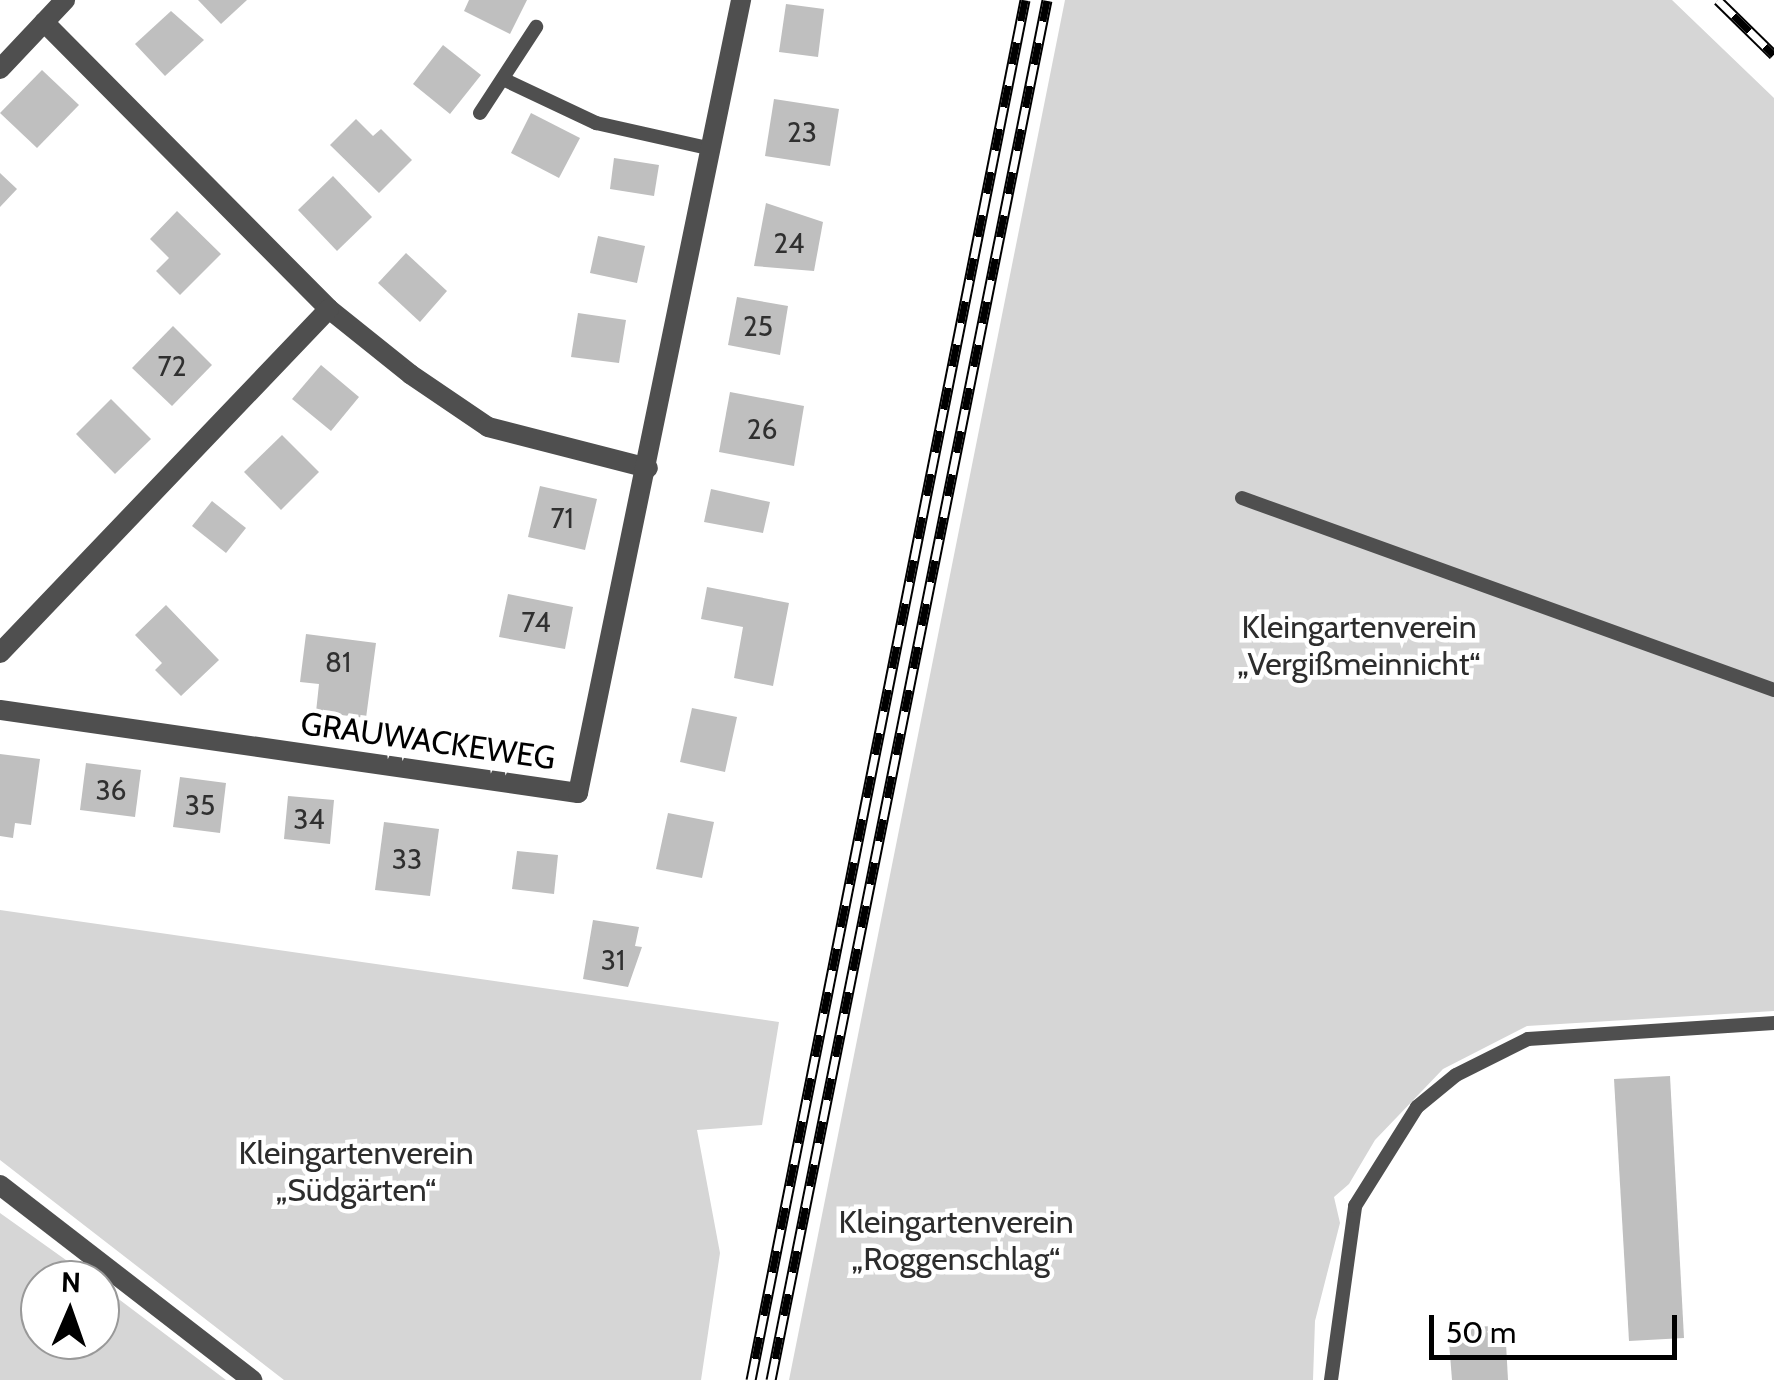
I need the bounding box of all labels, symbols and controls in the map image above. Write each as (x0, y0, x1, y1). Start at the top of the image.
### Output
house number: 23 (787, 115, 817, 149)
house number: 24 (774, 226, 804, 260)
house number: 25 (743, 309, 773, 343)
house number: 72 (158, 349, 186, 383)
house number: 26 (747, 412, 777, 446)
house number: 71 (550, 501, 574, 535)
house number: 74 (521, 605, 551, 639)
park label: Kleingartenverein „Vergißmeinnicht“ (1238, 609, 1480, 684)
house number: 81 (325, 645, 351, 679)
street label: GRAUWACKEWEG (298, 704, 558, 778)
house number: 36 (95, 773, 127, 807)
house number: 35 (185, 788, 215, 822)
house number: 34 (293, 802, 325, 836)
house number: 33 (392, 842, 422, 876)
house number: 31 (601, 943, 625, 977)
park label: Kleingartenverein „Südgärten“ (238, 1135, 474, 1210)
park label: Kleingartenverein „Roggenschlag“ (838, 1204, 1074, 1279)
north arrow (20, 1260, 120, 1360)
text: N (60, 1265, 81, 1299)
scale bar (1434, 1295, 1682, 1357)
text: 50 m (1446, 1314, 1516, 1351)

